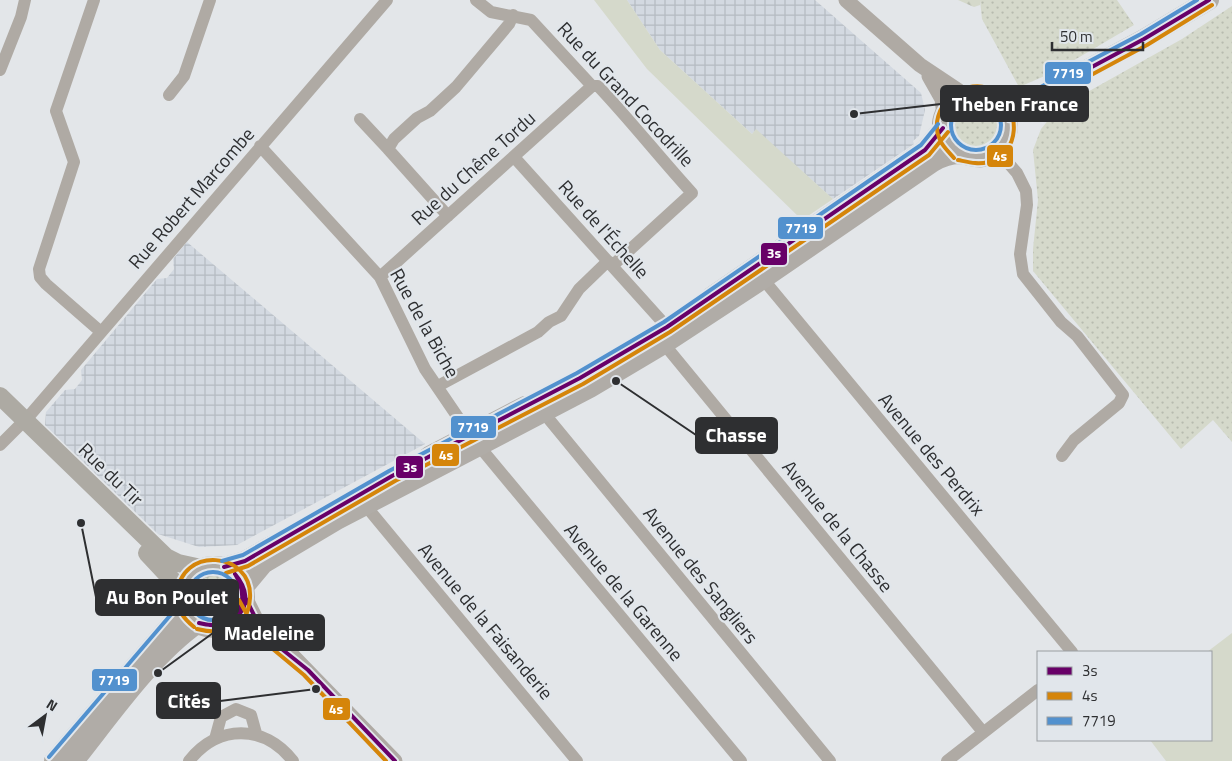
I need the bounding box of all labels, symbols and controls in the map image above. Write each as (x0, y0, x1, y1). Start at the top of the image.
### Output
street label: Rue du Grand Cocodrille (551, 14, 702, 173)
scale bar (1052, 20, 1143, 52)
text: 50 m (1060, 25, 1093, 48)
line badge: 7719 (1044, 61, 1092, 85)
text: 7719 (1052, 62, 1084, 83)
callout: Theben France (941, 86, 1088, 121)
text: Theben France (952, 88, 1078, 119)
street label: Rue du Chêne Tordu (404, 104, 541, 232)
street label: Rue Robert Marcombe (121, 120, 260, 275)
line badge: 4s (986, 144, 1014, 168)
text: 4s (993, 145, 1008, 166)
street label: Rue de l'Échelle (552, 173, 657, 285)
line badge: 7719 (777, 216, 824, 240)
text: 7719 (785, 217, 817, 238)
line badge: 3s (760, 242, 788, 266)
text: 3s (767, 242, 782, 263)
street label: Rue de la Biche (383, 263, 468, 383)
street label: Avenue des Perdrix (872, 386, 993, 522)
line badge: 7719 (450, 415, 497, 439)
text: 7719 (457, 416, 489, 437)
callout: Chasse (696, 418, 777, 453)
text: Chasse (705, 419, 767, 450)
street label: Rue du Tir (72, 435, 151, 512)
line badge: 4s (431, 443, 460, 467)
text: 4s (439, 444, 454, 465)
street label: Avenue de la Chasse (776, 453, 901, 598)
line badge: 3s (395, 455, 424, 479)
text: 3s (403, 456, 418, 477)
street label: Avenue des Sangliers (637, 500, 766, 650)
street label: Avenue de la Garenne (558, 516, 691, 667)
street label: Avenue de la Faisanderie (412, 536, 561, 705)
callout: Au Bon Poulet (96, 580, 238, 615)
text: Au Bon Poulet (106, 581, 228, 612)
callout: Madeleine (213, 615, 324, 650)
text: Madeleine (224, 617, 314, 648)
legend (1037, 651, 1212, 741)
text: 3s (1082, 659, 1097, 682)
line badge: 7719 (91, 668, 138, 692)
text: 7719 (98, 669, 130, 690)
callout: Cités (157, 683, 220, 718)
text: 4s (1082, 684, 1097, 707)
text: Cités (168, 685, 210, 716)
north arrow (20, 691, 70, 741)
text: N (42, 693, 62, 716)
line badge: 4s (322, 697, 351, 721)
text: 4s (329, 698, 344, 719)
text: 7719 (1082, 709, 1116, 732)

